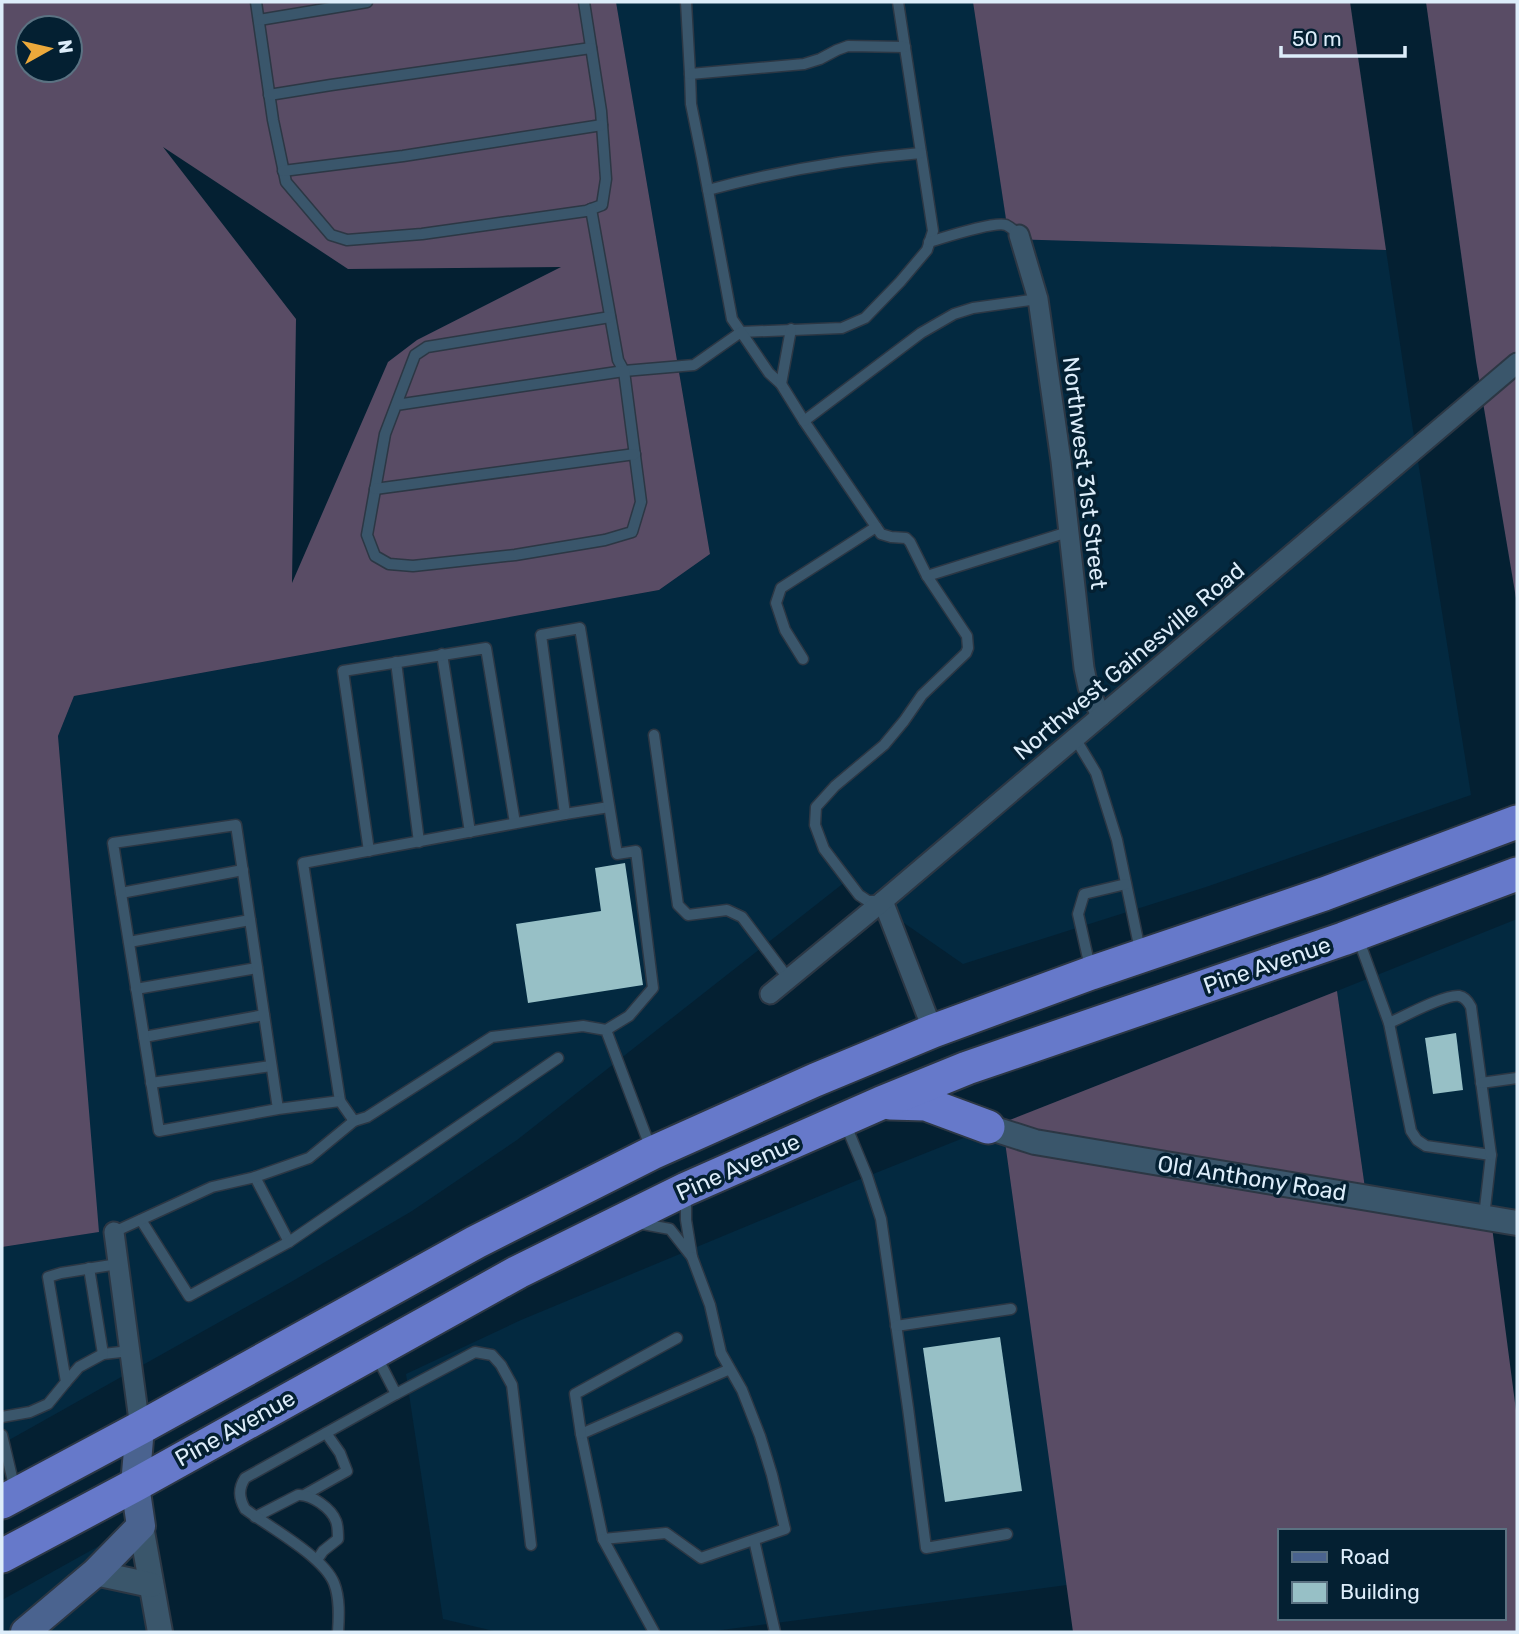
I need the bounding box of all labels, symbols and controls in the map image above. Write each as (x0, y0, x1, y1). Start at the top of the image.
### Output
north arrow (14, 14, 84, 84)
scale bar (1281, 14, 1405, 58)
text: 50 m (1292, 26, 1342, 51)
text: N (53, 38, 78, 55)
street label: Northwest 31st Street (1057, 355, 1113, 591)
street label: Northwest Gainesville Road (1008, 556, 1250, 766)
street label: Pine Avenue (1200, 930, 1334, 1000)
street label: Pine Avenue (672, 1127, 804, 1207)
street label: Old Anthony Road (1155, 1149, 1349, 1207)
street label: Pine Avenue (170, 1384, 300, 1472)
legend (1278, 1529, 1505, 1620)
text: Road (1340, 1544, 1390, 1569)
text: Building (1340, 1579, 1420, 1604)

